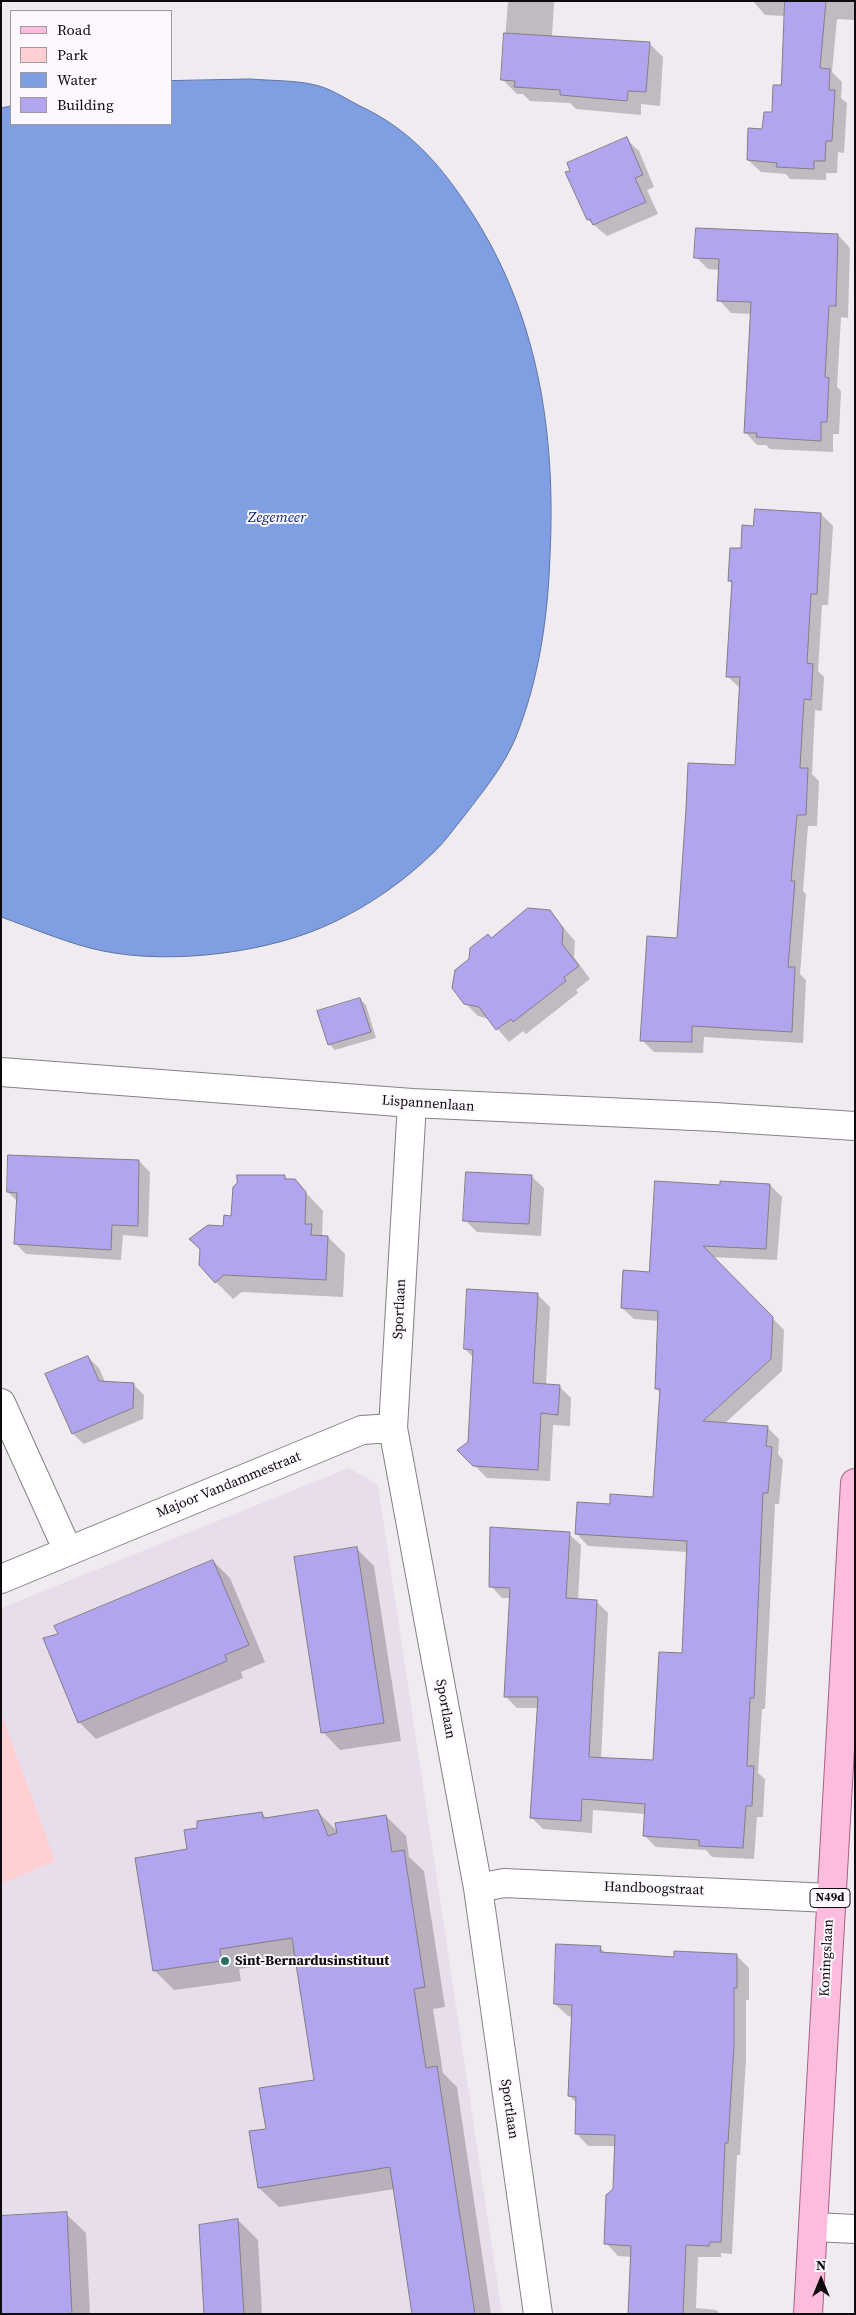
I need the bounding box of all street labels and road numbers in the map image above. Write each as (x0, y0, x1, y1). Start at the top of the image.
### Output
street label: Lispannenlaan (381, 1092, 475, 1116)
street label: Sportlaan (390, 1278, 410, 1340)
street label: Majoor Vandammestraat (154, 1448, 304, 1522)
street label: Sportlaan (431, 1678, 459, 1740)
street label: Handboogstraat (604, 1879, 704, 1899)
road number: N49d (810, 1889, 850, 1908)
street label: Koningslaan (817, 1919, 837, 1997)
street label: Sportlaan (496, 2078, 522, 2140)

